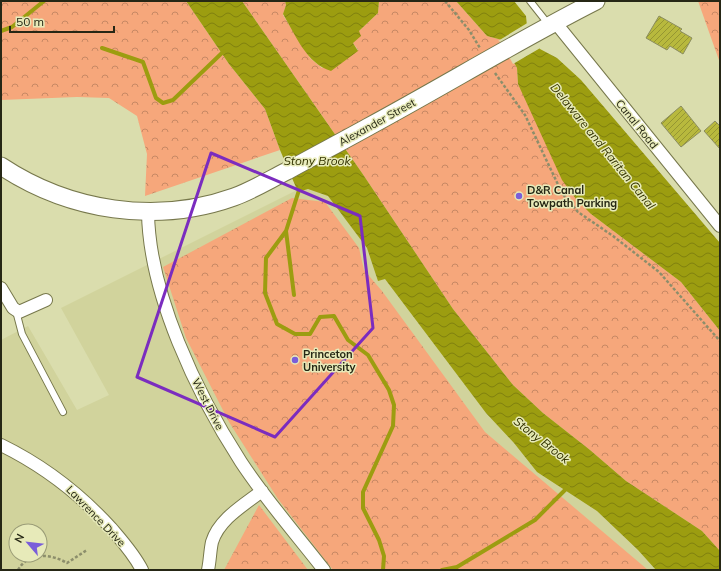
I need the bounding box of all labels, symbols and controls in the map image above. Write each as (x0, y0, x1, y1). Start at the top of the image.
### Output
scale bar (10, 8, 114, 34)
text: 50 m (16, 14, 44, 29)
water label: Delaware and Raritan Canal (547, 80, 659, 212)
street label: Alexander Street (336, 95, 418, 149)
street label: Canal Road (613, 96, 661, 152)
water label: Stony Brook (283, 153, 351, 168)
place label: D&R Canal Towpath Parking (527, 183, 617, 210)
marker: D&R Canal Towpath Parking (514, 191, 524, 201)
place label: Princeton University (303, 347, 355, 374)
marker: Princeton University (290, 355, 300, 365)
street label: West Drive (189, 376, 227, 432)
water label: Stony Brook (511, 413, 574, 467)
street label: Lawrence Drive (63, 483, 129, 549)
north arrow (8, 523, 48, 563)
text: N (11, 531, 27, 545)

